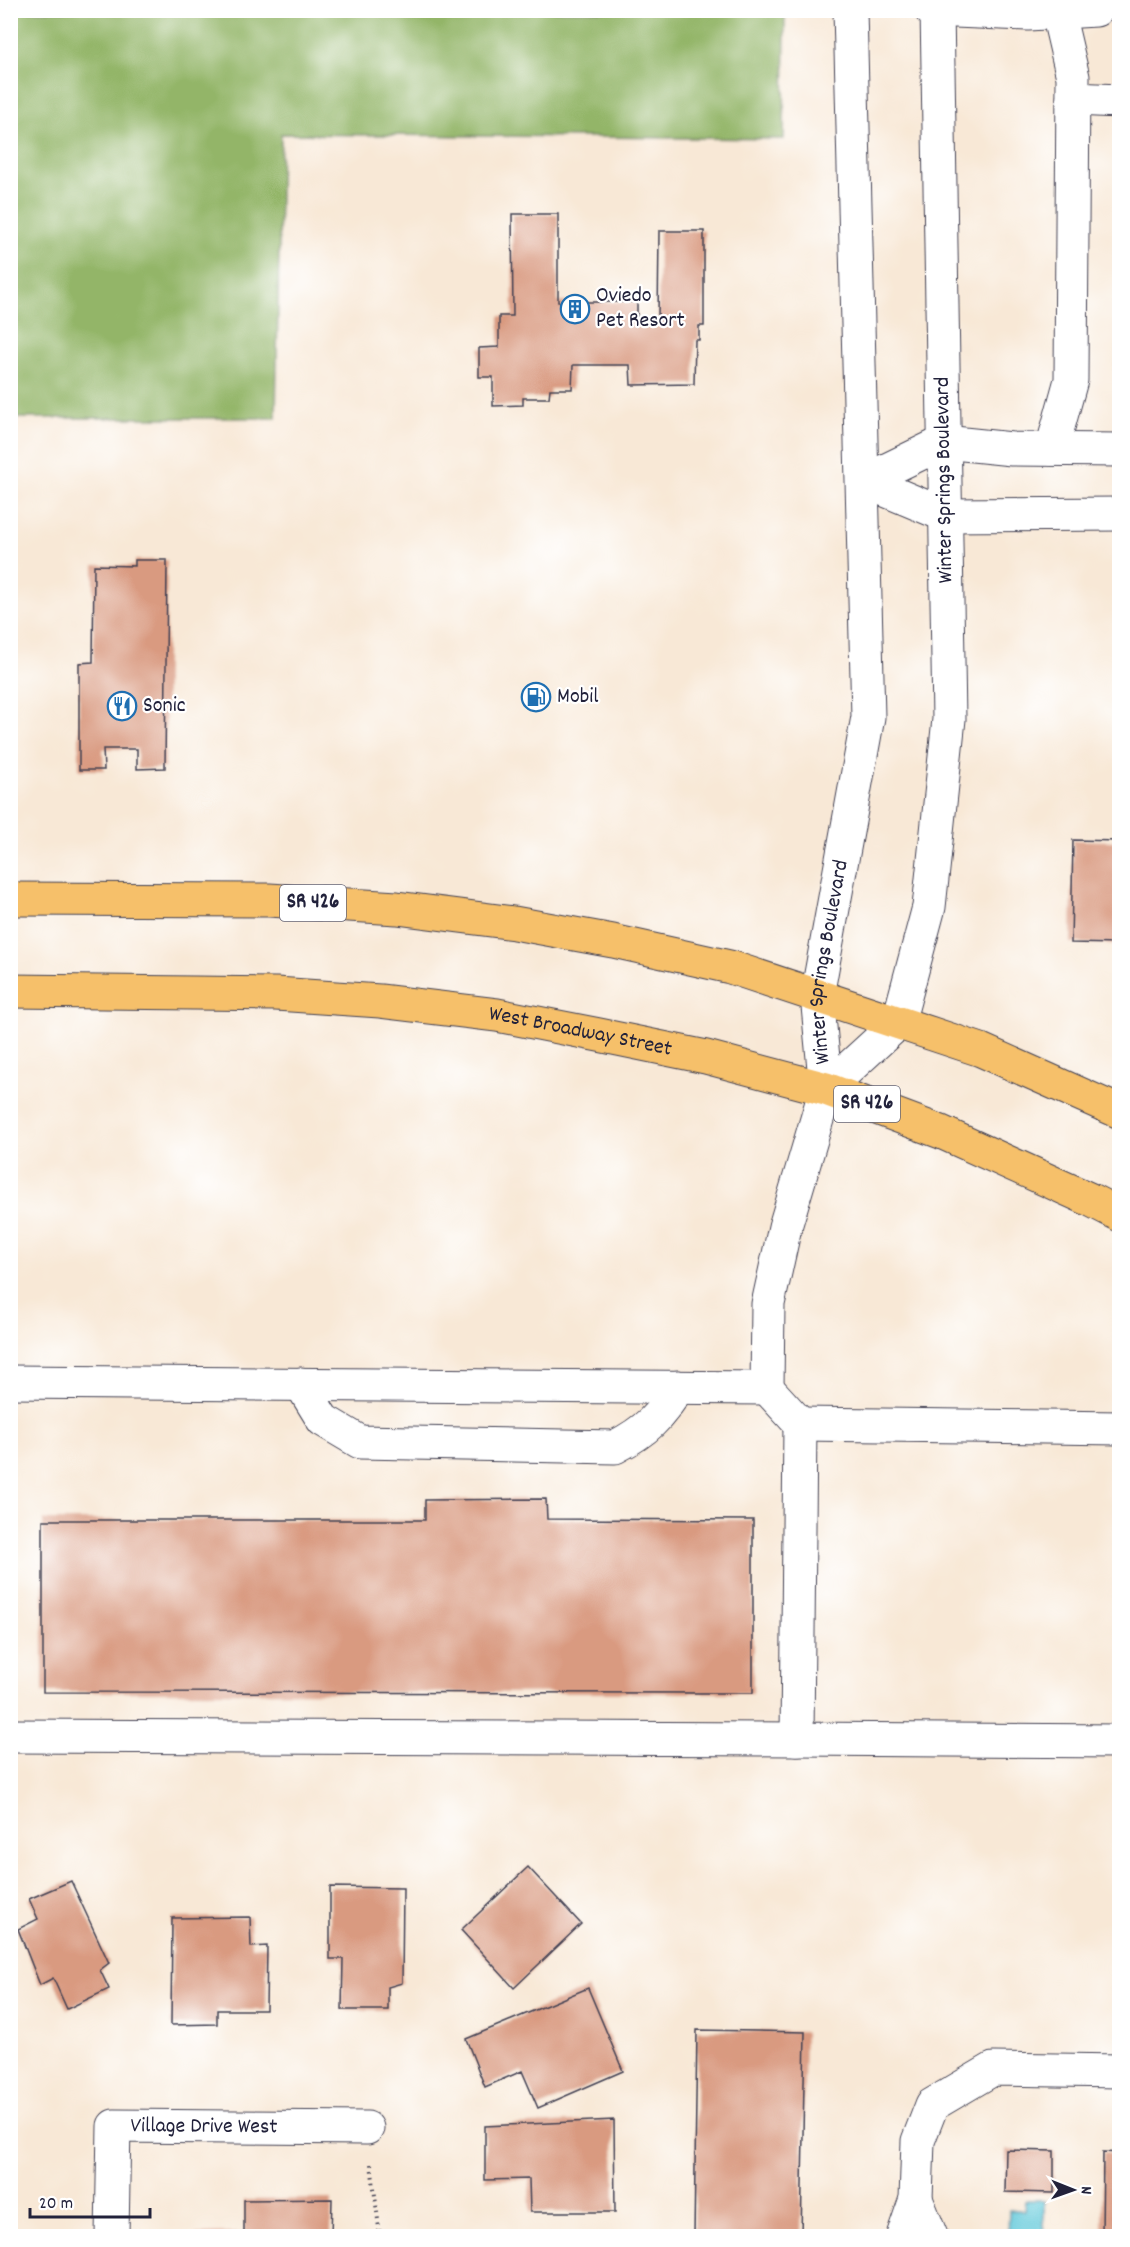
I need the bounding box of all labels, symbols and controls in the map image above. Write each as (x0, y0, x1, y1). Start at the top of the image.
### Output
place label: Oviedo Pet Resort (596, 281, 685, 337)
building icon: Oviedo Pet Resort (559, 293, 591, 325)
street label: Winter Springs Boulevard (928, 376, 962, 584)
fuel station icon: Mobil (520, 681, 552, 713)
place label: Mobil (557, 682, 598, 713)
restaurant icon: Sonic (106, 690, 138, 722)
place label: Sonic (143, 691, 186, 722)
street label: Winter Springs Boulevard (802, 857, 857, 1066)
road number: SR 426 (280, 885, 346, 921)
street label: West Broadway Street (487, 999, 674, 1065)
road number: SR 426 (834, 1086, 900, 1122)
street label: Village Drive West (130, 2111, 278, 2143)
north arrow (1043, 2160, 1103, 2220)
scale bar (30, 2181, 150, 2219)
text: N (1074, 2186, 1097, 2194)
text: 20 m (39, 2192, 73, 2217)

